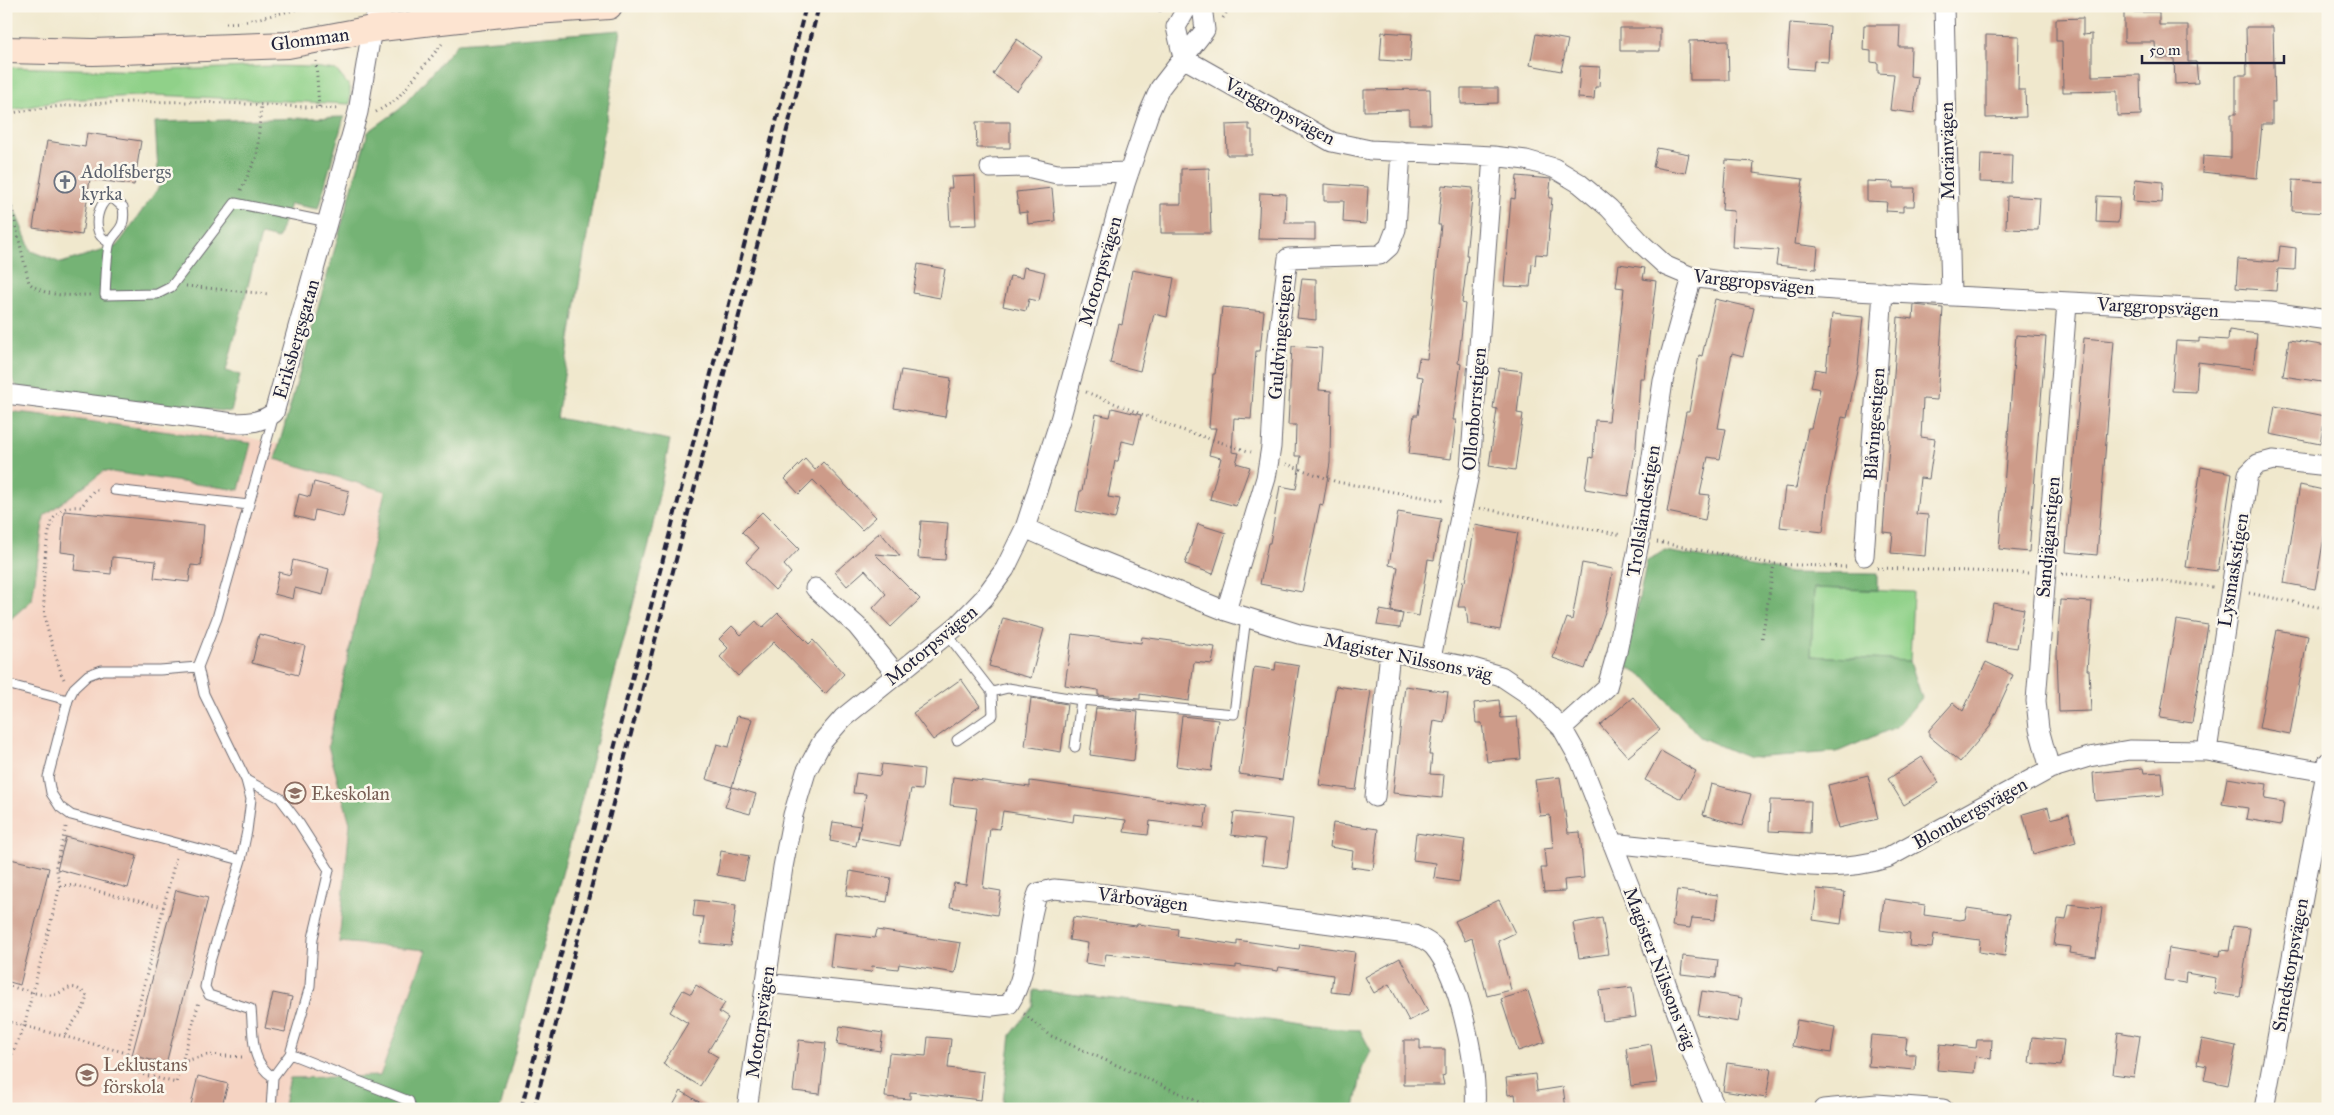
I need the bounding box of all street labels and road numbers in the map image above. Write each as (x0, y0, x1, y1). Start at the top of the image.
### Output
street label: Glomman (269, 22, 351, 56)
street label: Varggropsvägen (1219, 72, 1339, 151)
street label: Moränvägen (1935, 102, 1960, 200)
street label: Motorpsvägen (1073, 213, 1128, 329)
street label: Varggropsvägen (1691, 264, 1816, 301)
street label: Guldvingestigen (1263, 273, 1298, 401)
street label: Eriksbergsgatan (268, 276, 325, 402)
street label: Varggropsvägen (2095, 292, 2220, 323)
street label: Ollonborrstigen (1457, 346, 1492, 472)
street label: Blåvingestigen (1859, 367, 1890, 481)
street label: Trollsländestigen (1621, 443, 1666, 579)
street label: Sandjägarstigen (2031, 476, 2066, 599)
street label: Lysmaskstigen (2213, 511, 2254, 629)
street label: Motorpsvägen (880, 600, 982, 691)
street label: Magister Nilssons väg (1321, 628, 1495, 687)
street label: Blombergsvägen (1909, 772, 2032, 855)
street label: Vårbovägen (1095, 882, 1190, 917)
street label: Magister Nilssons väg (1618, 884, 1702, 1053)
street label: Smedstorpsvägen (2267, 896, 2314, 1034)
street label: Motorpsvägen (741, 964, 780, 1080)

